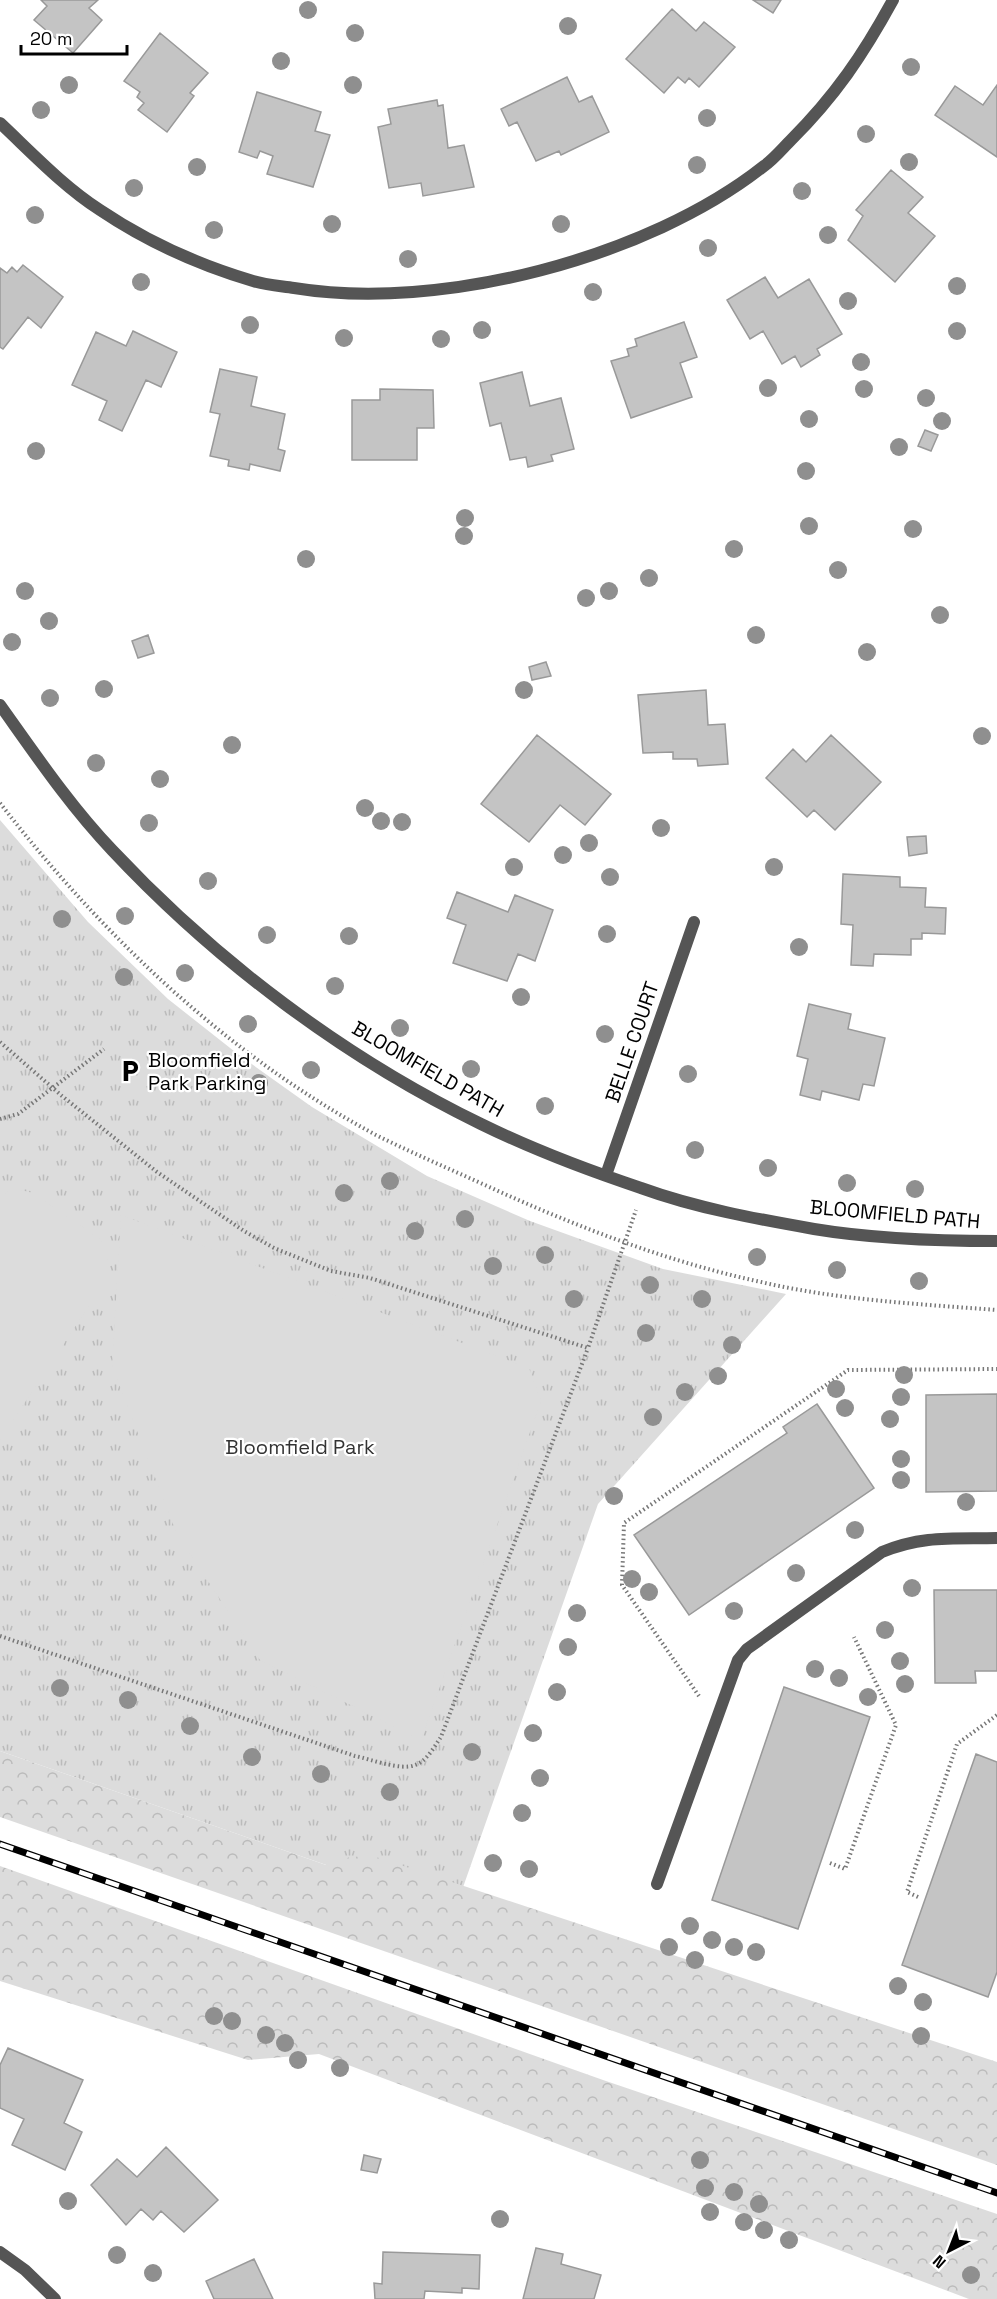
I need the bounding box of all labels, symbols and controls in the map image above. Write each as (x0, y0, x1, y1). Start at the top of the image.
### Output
scale bar (21, 18, 128, 56)
text: 20 m (30, 27, 73, 50)
street label: BELLE COURT (599, 978, 665, 1106)
street label: BLOOMFIELD PATH (347, 1015, 509, 1123)
place label: Bloomfield Park Parking (148, 1047, 266, 1096)
parking icon: Bloomfield Park Parking (117, 1058, 143, 1084)
street label: BLOOMFIELD PATH (809, 1194, 981, 1234)
park label: Bloomfield Park (225, 1434, 375, 1460)
north arrow (919, 2221, 979, 2281)
text: N (928, 2250, 950, 2273)

